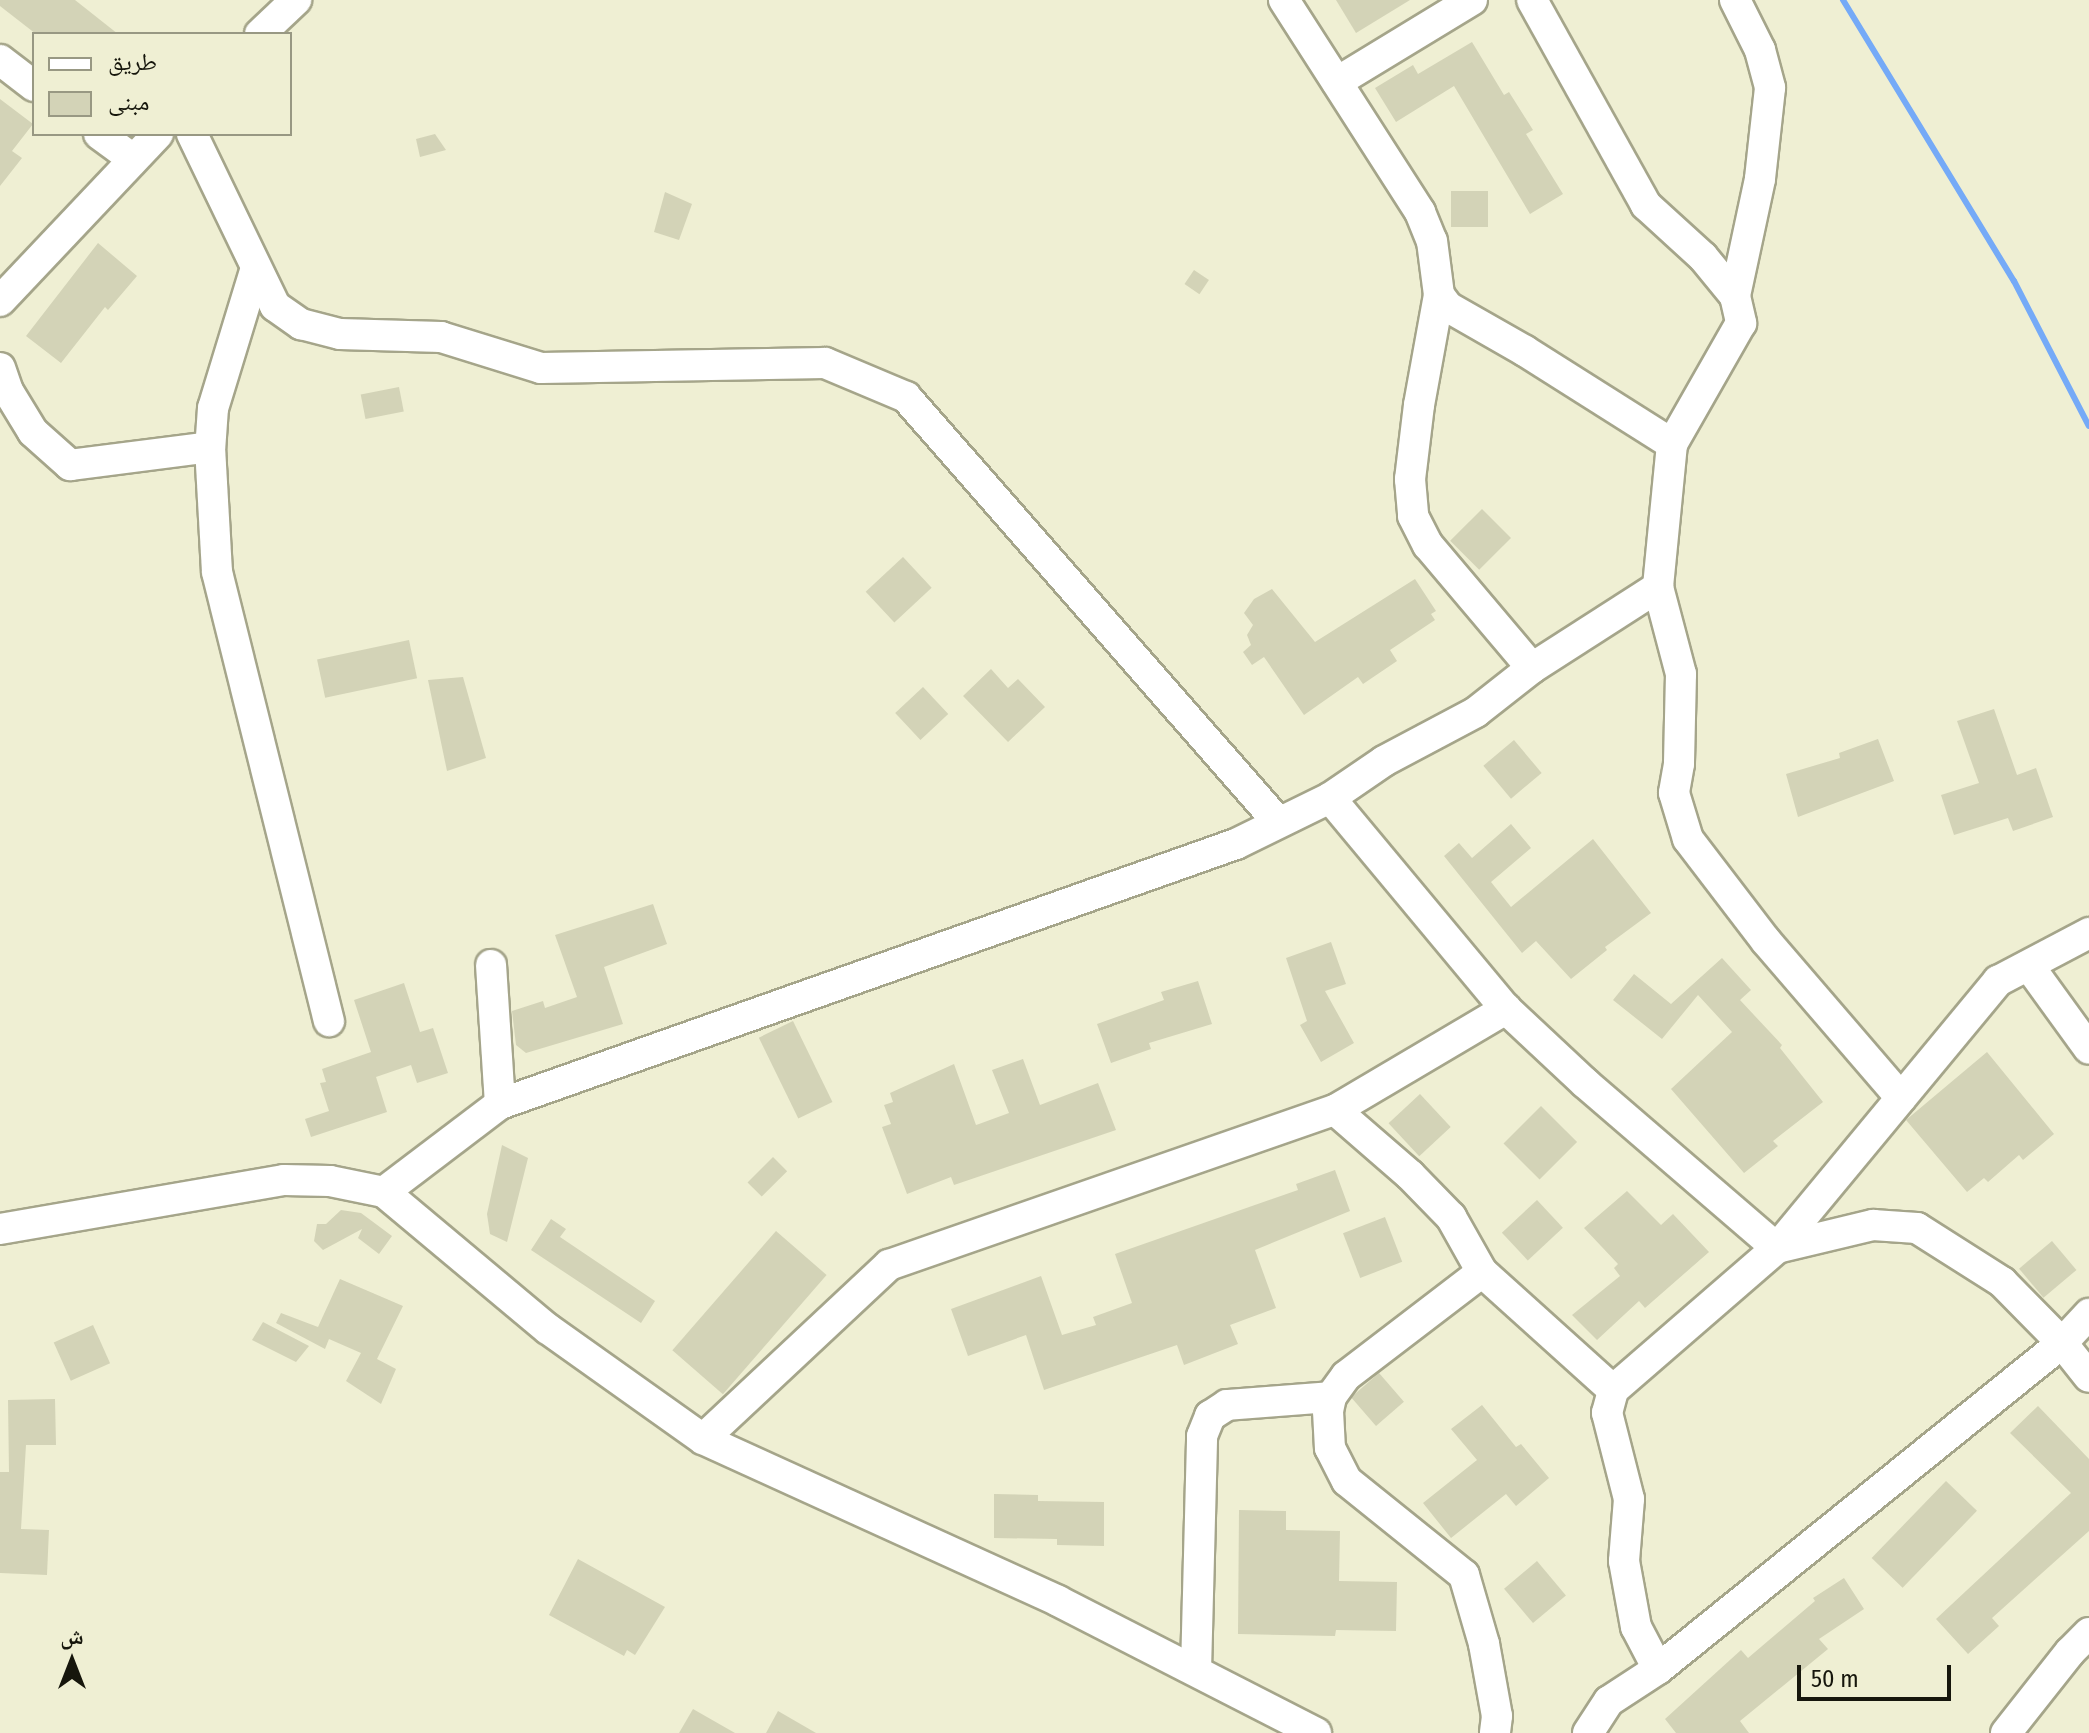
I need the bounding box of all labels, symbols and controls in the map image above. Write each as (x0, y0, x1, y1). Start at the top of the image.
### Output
legend (32, 32, 292, 136)
text: طريق (108, 48, 157, 76)
text: مبنى (108, 88, 149, 116)
north arrow (32, 1621, 112, 1701)
text: ش (60, 1623, 84, 1650)
scale bar (1801, 1649, 1955, 1699)
text: 50 m (1811, 1665, 1859, 1693)

